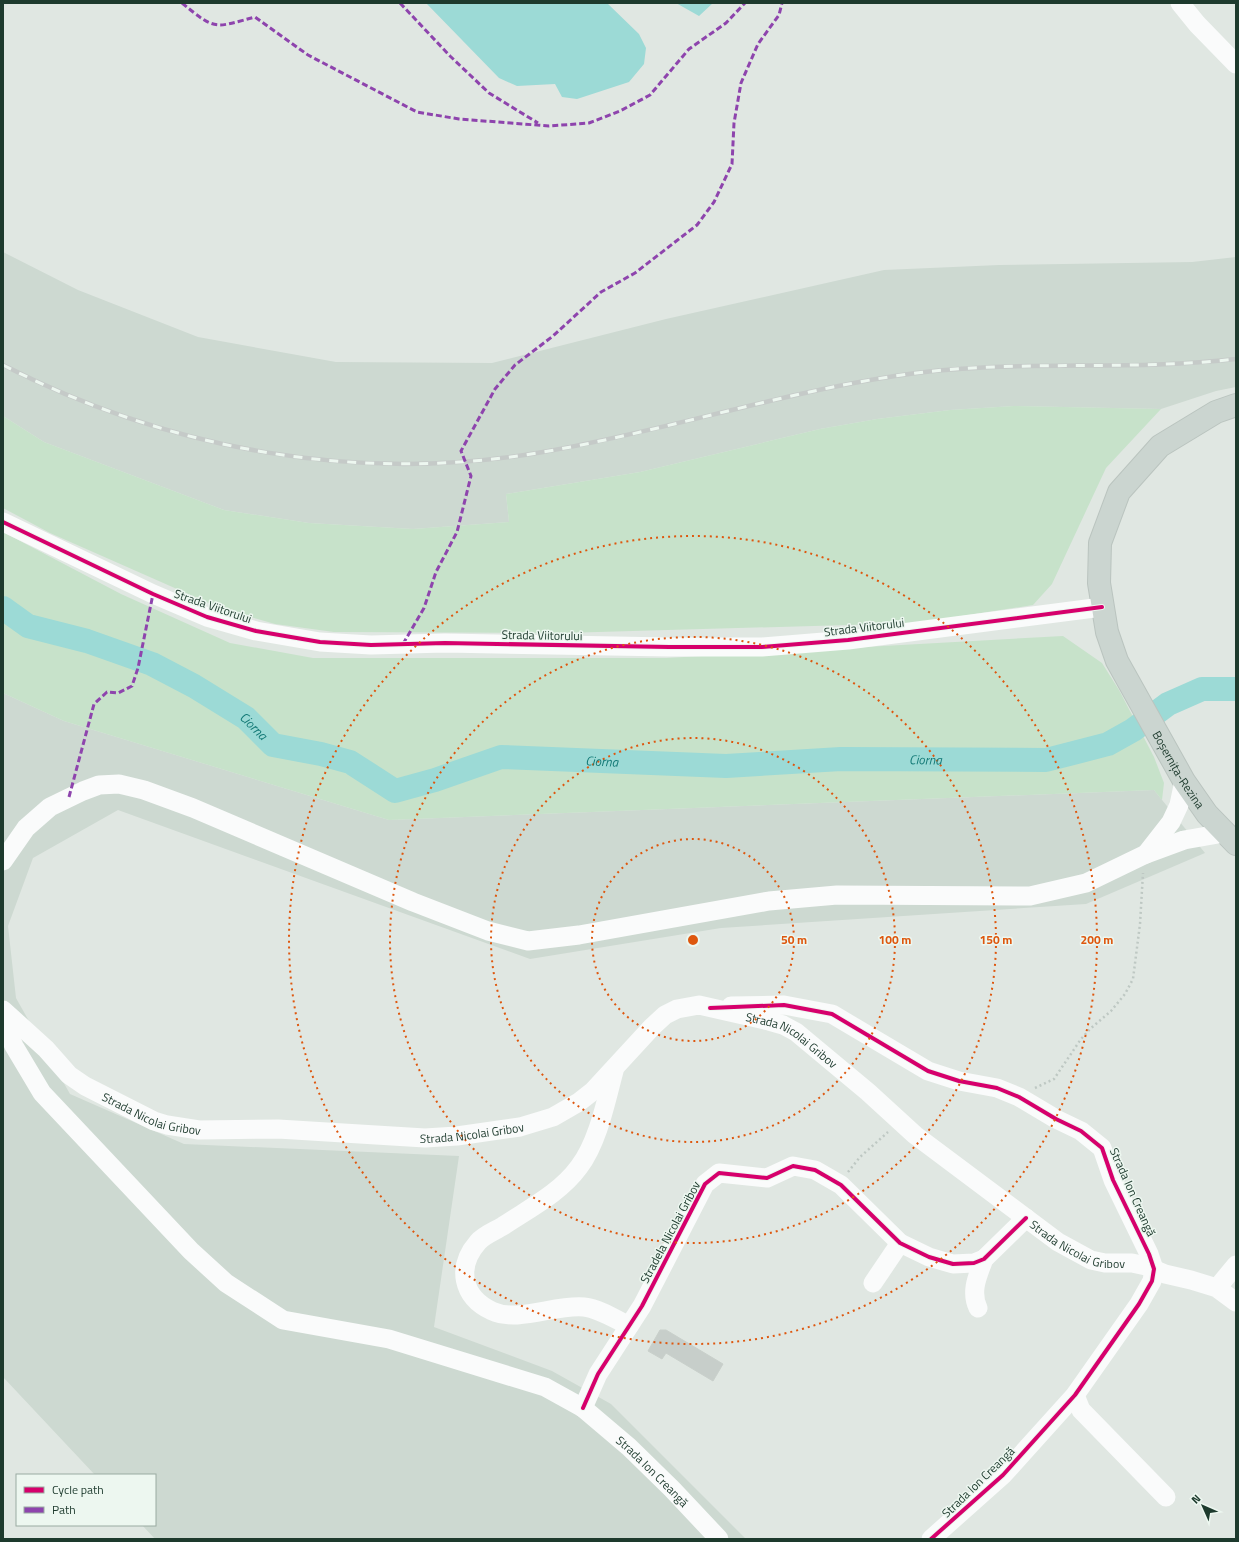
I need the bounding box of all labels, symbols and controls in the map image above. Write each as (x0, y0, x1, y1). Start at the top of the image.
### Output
street label: Strada Viitorului (172, 584, 254, 628)
street label: Strada Viitorului (823, 613, 905, 641)
street label: Strada Viitorului (501, 625, 583, 645)
water label: Ciorna (236, 707, 273, 745)
street label: Boșernița-Rezina (1148, 727, 1210, 812)
water label: Ciorna (909, 749, 943, 769)
water label: Ciorna (585, 750, 620, 772)
text: 50 m (781, 930, 807, 949)
text: 100 m (879, 930, 911, 949)
text: 150 m (980, 930, 1012, 949)
text: 200 m (1081, 930, 1113, 949)
centre of rings (686, 933, 700, 947)
street label: Strada Nicolai Gribov (744, 1007, 842, 1073)
street label: Strada Nicolai Gribov (99, 1087, 202, 1140)
street label: Strada Nicolai Gribov (419, 1117, 527, 1148)
street label: Strada Ion Creangă (1105, 1145, 1161, 1239)
street label: Stradela Nicolai Gribov (635, 1177, 705, 1287)
street label: Strada Nicolai Gribov (1026, 1215, 1125, 1273)
street label: Strada Ion Creangă (612, 1431, 694, 1511)
street label: Strada Ion Creangă (937, 1442, 1019, 1522)
legend (16, 1474, 156, 1526)
text: Cycle path (52, 1480, 104, 1499)
north arrow (1183, 1486, 1223, 1526)
text: N (1188, 1491, 1204, 1507)
text: Path (52, 1500, 76, 1519)

